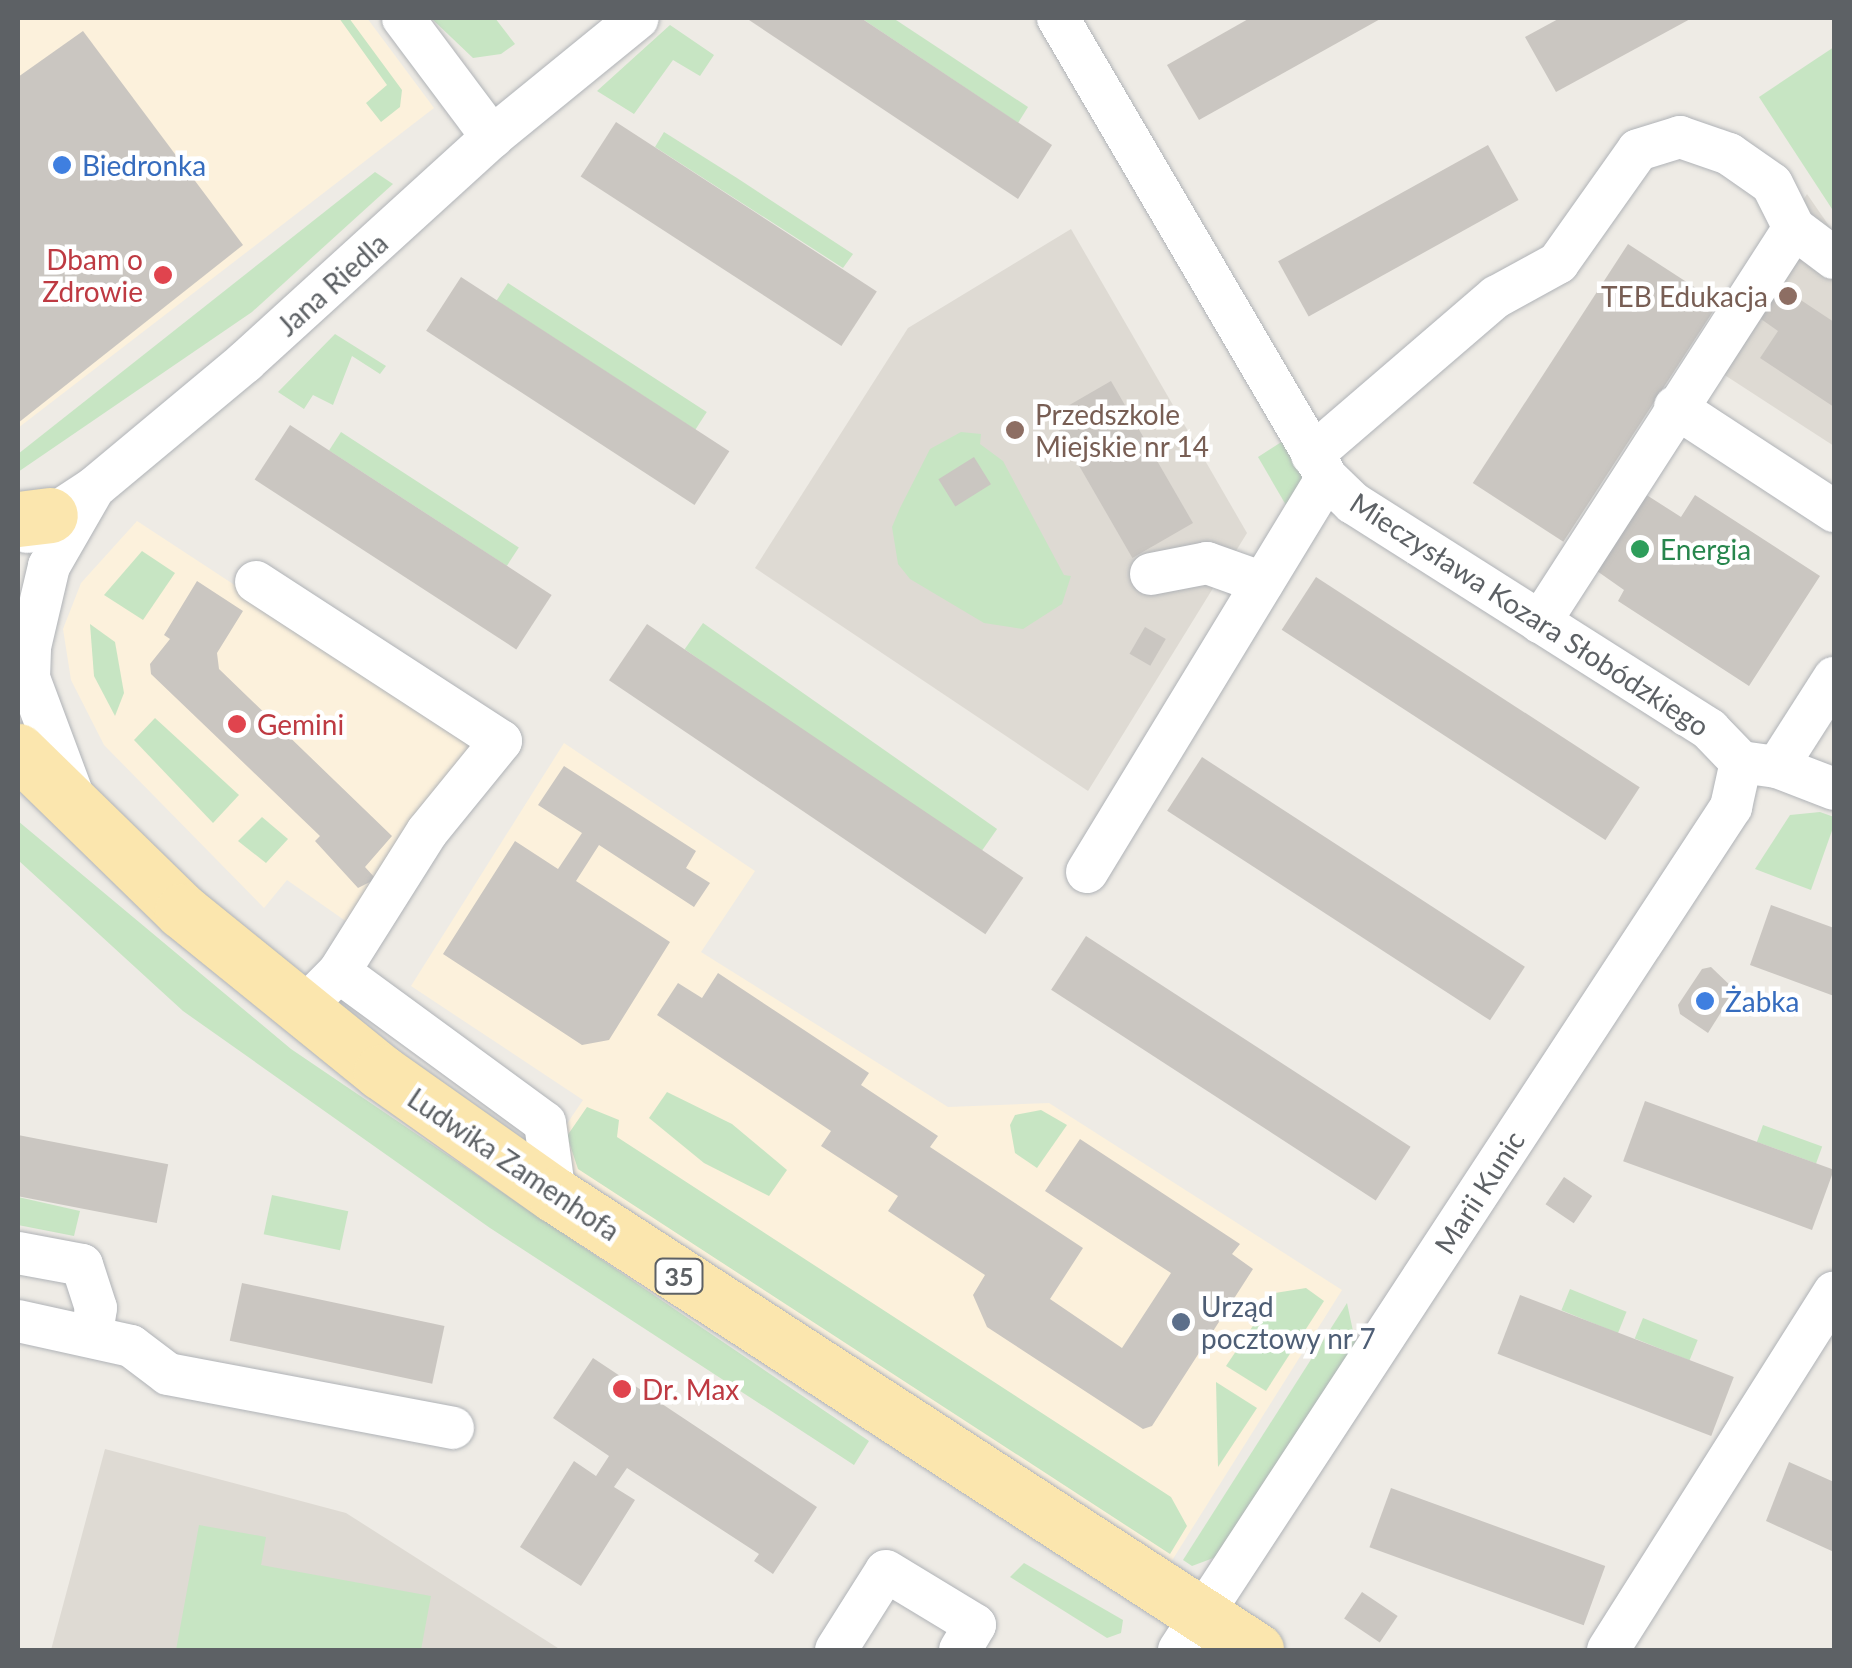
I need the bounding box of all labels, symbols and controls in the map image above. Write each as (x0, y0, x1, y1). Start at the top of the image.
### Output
place label: Biedronka (82, 148, 206, 182)
marker: Biedronka (51, 154, 73, 176)
street label: Jana Riedla (270, 226, 394, 342)
place label: Dbam o Zdrowie (42, 242, 143, 308)
marker: Dbam o Zdrowie (152, 264, 174, 286)
place label: TEB Edukacja (1601, 279, 1768, 313)
marker: TEB Edukacja (1777, 285, 1799, 307)
place label: Przedszkole Miejskie nr 14 (1035, 397, 1209, 463)
marker: Przedszkole Miejskie nr 14 (1004, 419, 1026, 441)
street label: Mieczysława Kozara Słobódzkiego (1344, 485, 1716, 743)
place label: Energia (1660, 532, 1751, 566)
marker: Energia (1629, 538, 1651, 560)
place label: Gemini (257, 707, 344, 741)
marker: Gemini (226, 713, 248, 735)
place label: Żabka (1725, 984, 1799, 1018)
marker: Żabka (1694, 990, 1716, 1012)
street label: Ludwika Zamenhofa (402, 1081, 626, 1247)
street label: Marii Kunic (1427, 1124, 1531, 1260)
road number: 35 (654, 1256, 704, 1296)
place label: Urząd pocztowy nr 7 (1201, 1289, 1377, 1355)
marker: Urząd pocztowy nr 7 (1170, 1311, 1192, 1333)
place label: Dr. Max (642, 1372, 739, 1406)
marker: Dr. Max (611, 1378, 633, 1400)

